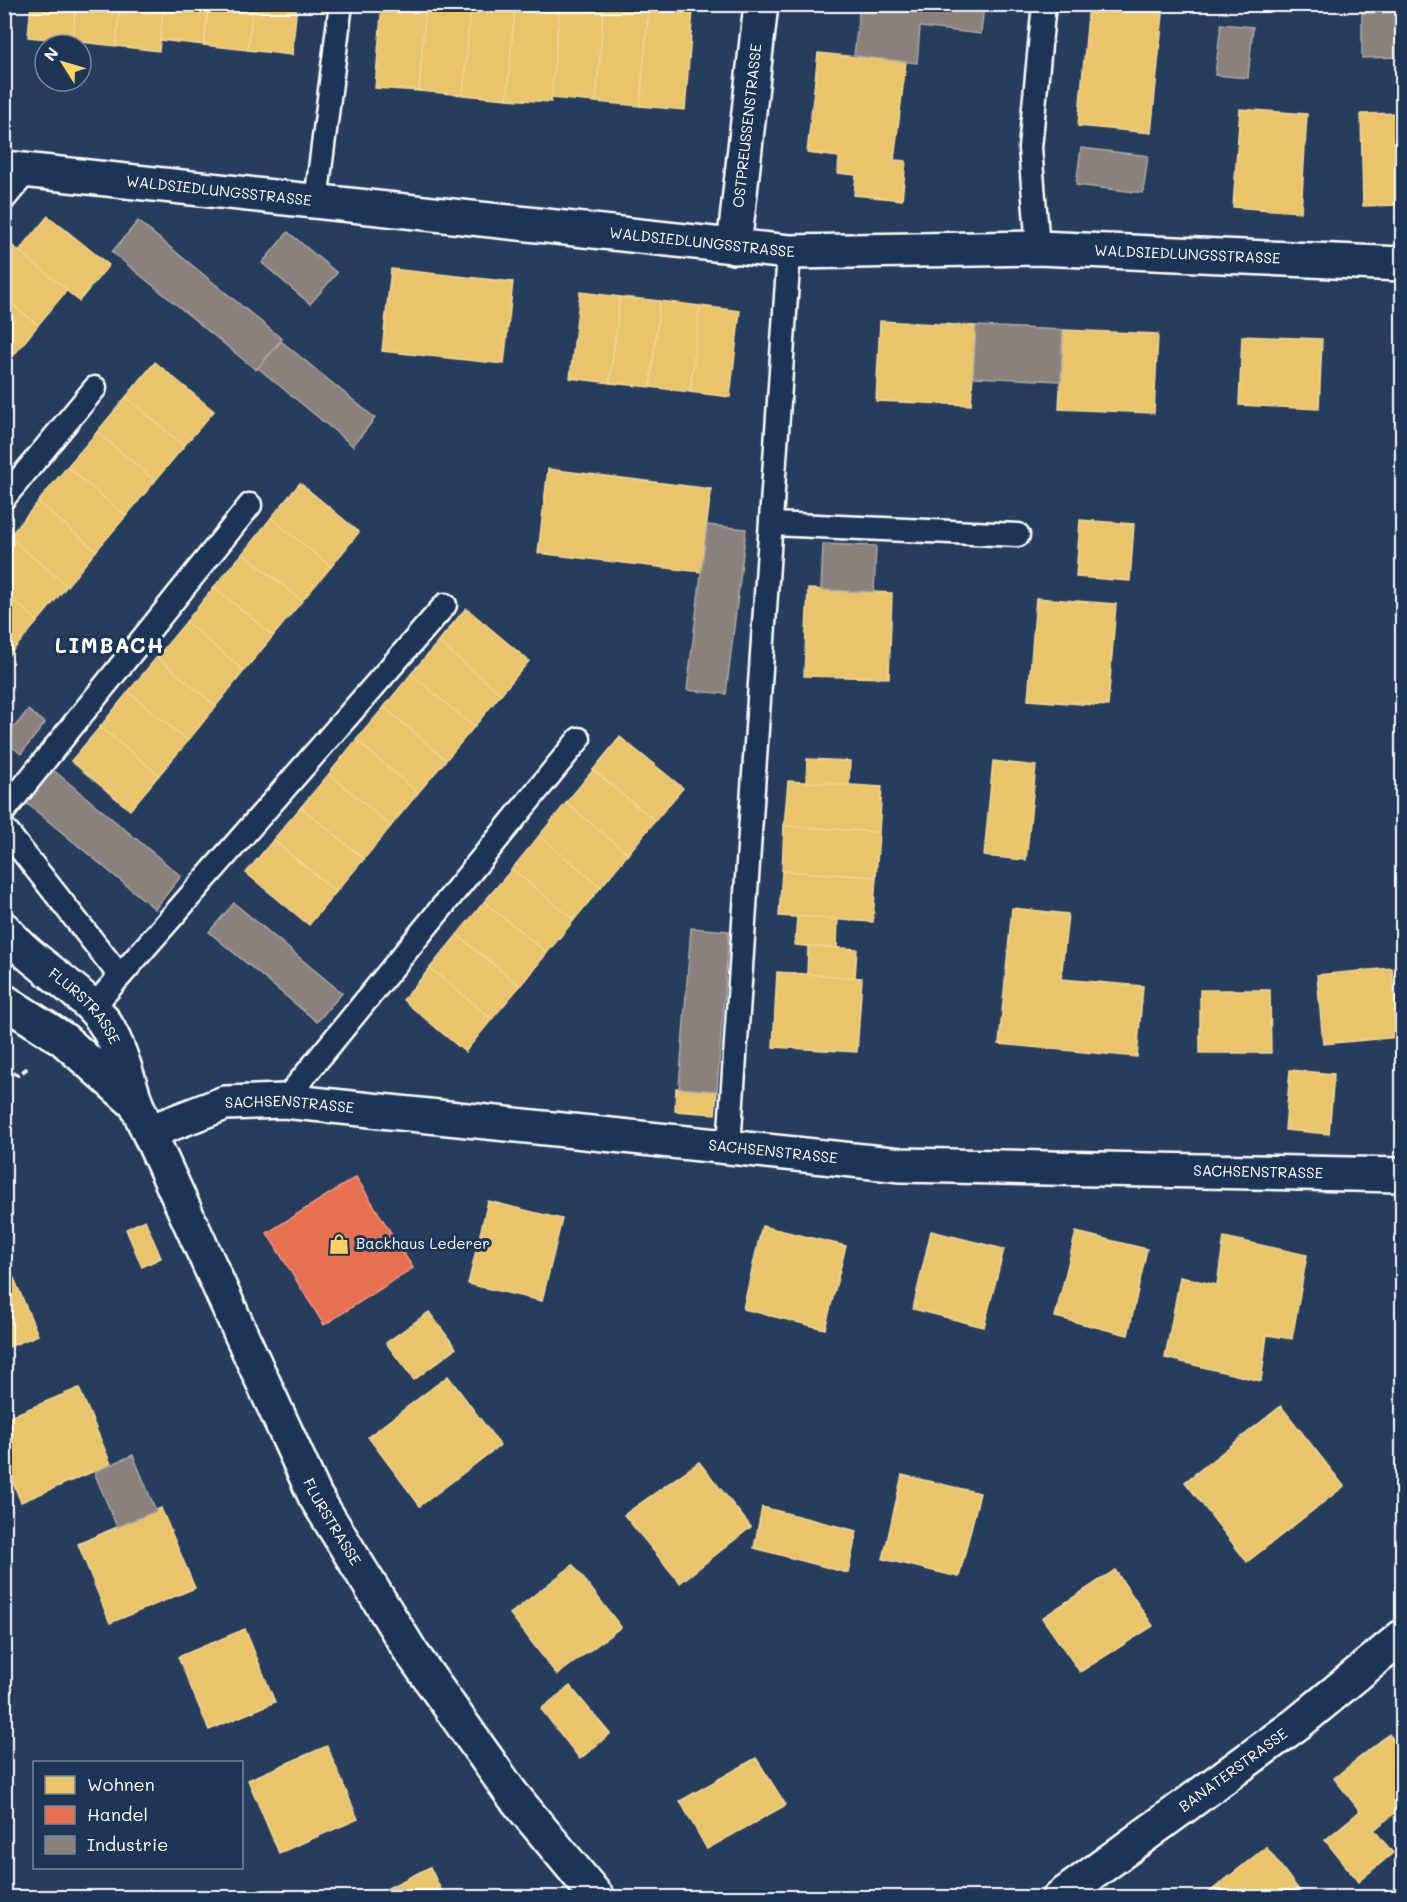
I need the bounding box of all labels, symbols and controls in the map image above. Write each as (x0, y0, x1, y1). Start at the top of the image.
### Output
north arrow (33, 33, 93, 93)
text: N (39, 42, 63, 65)
street label: OSTPREUSSENSTRASSE (727, 42, 766, 209)
street label: WALDSIEDLUNGSSTRASSE (125, 170, 313, 210)
street label: WALDSIEDLUNGSSTRASSE (608, 222, 795, 261)
street label: WALDSIEDLUNGSSTRASSE (1094, 239, 1281, 268)
district label: LIMBACH (55, 631, 165, 658)
street label: FLURSTRASSE (45, 963, 126, 1047)
street label: SACHSENSTRASSE (224, 1090, 356, 1117)
street label: SACHSENSTRASSE (707, 1134, 839, 1167)
street label: SACHSENSTRASSE (1193, 1160, 1324, 1182)
shop icon: Backhaus Lederer (327, 1232, 351, 1256)
place label: Backhaus Lederer (356, 1233, 490, 1253)
street label: FLURSTRASSE (299, 1475, 366, 1569)
street label: BANATERSTRASSE (1174, 1723, 1291, 1816)
legend (33, 1761, 243, 1869)
text: Wohnen (87, 1772, 155, 1796)
text: Handel (87, 1802, 148, 1826)
text: Industrie (87, 1832, 168, 1856)

